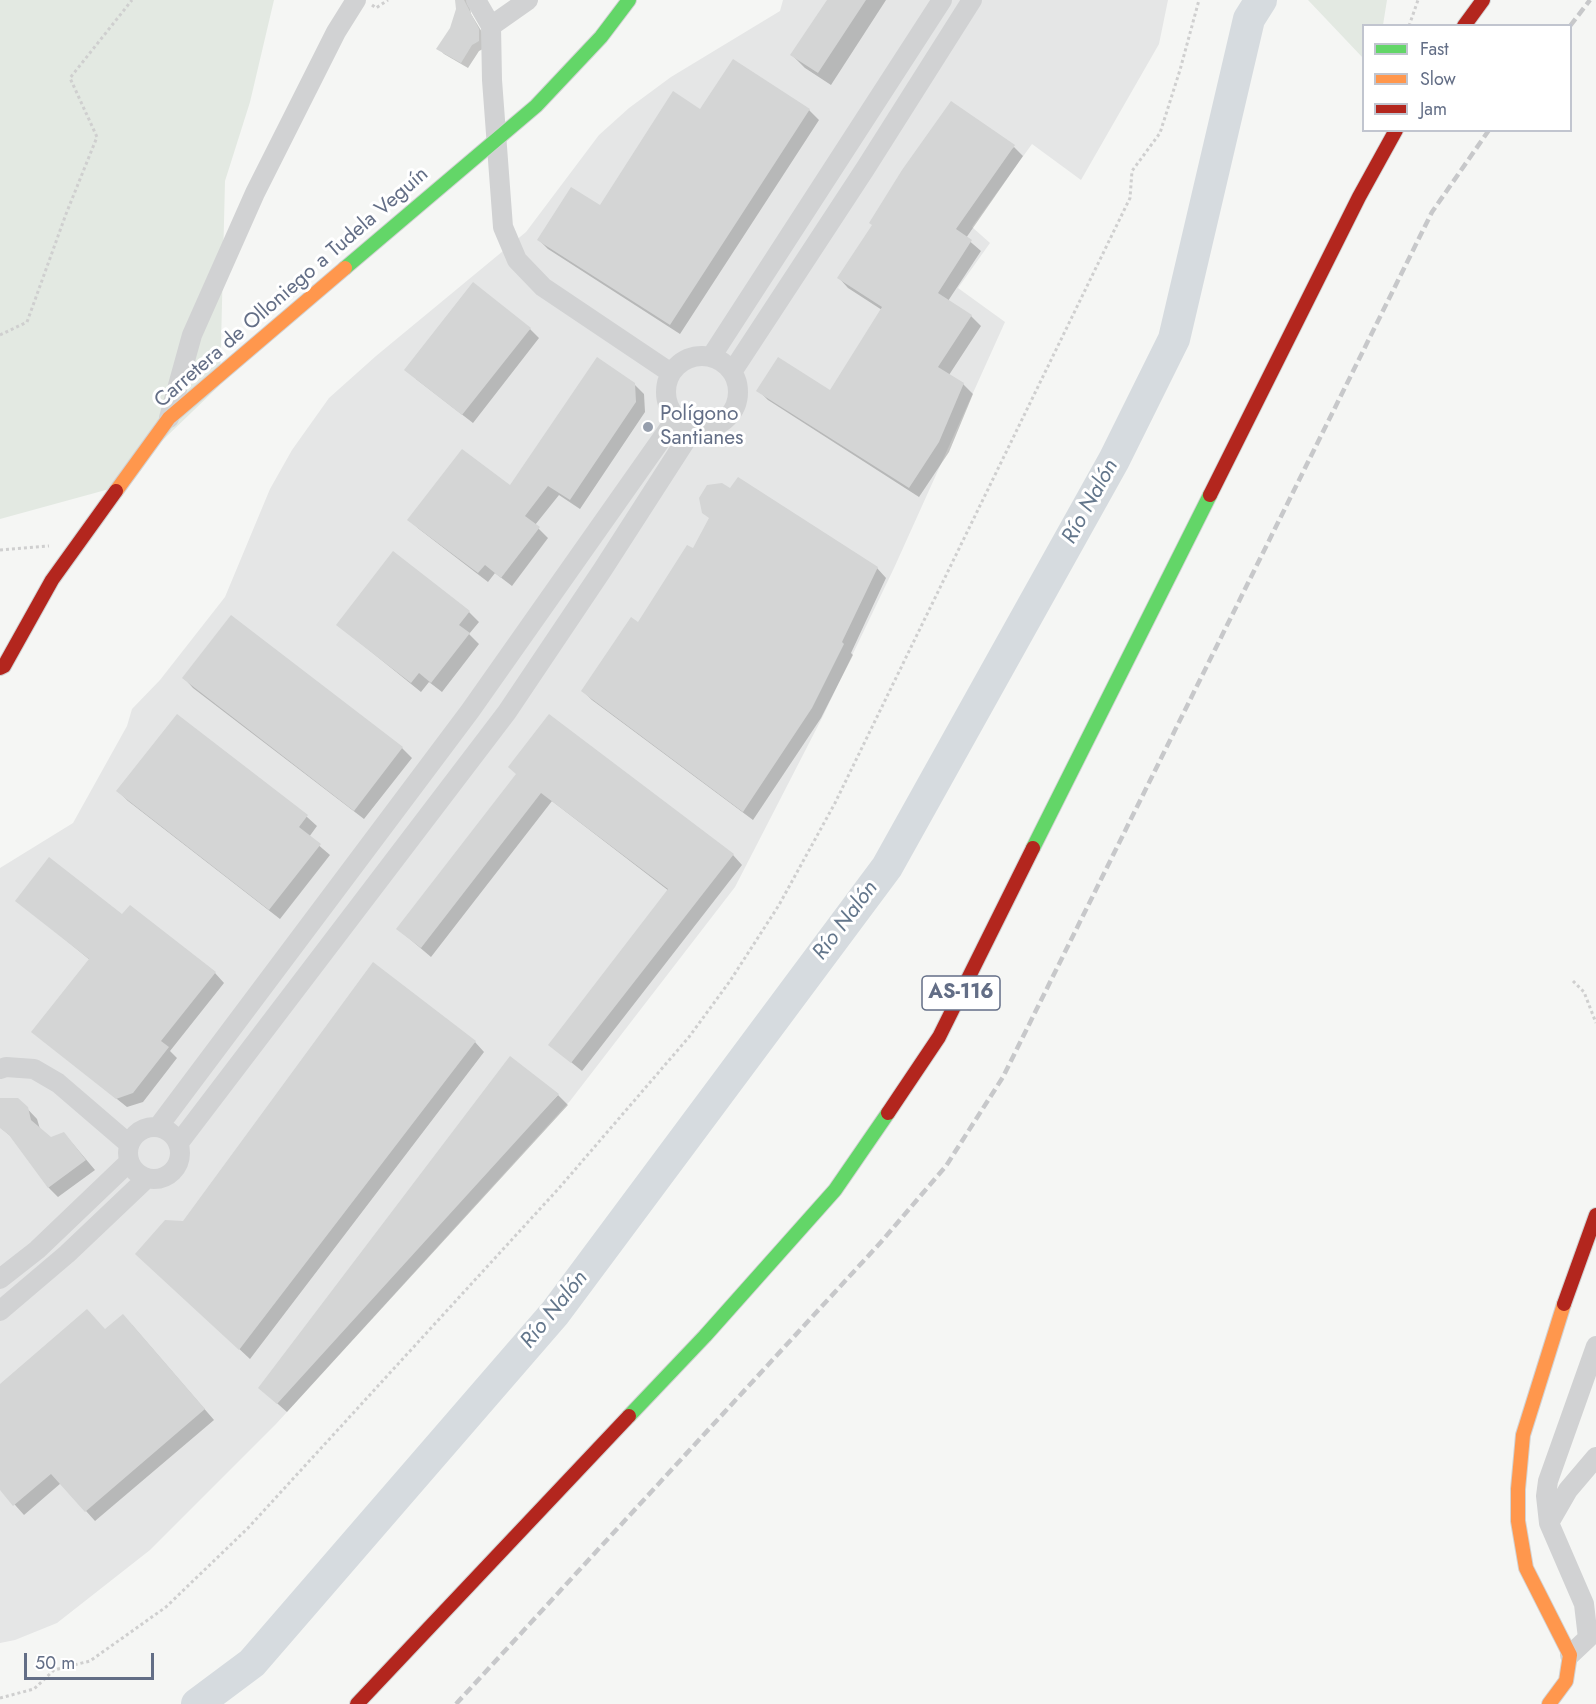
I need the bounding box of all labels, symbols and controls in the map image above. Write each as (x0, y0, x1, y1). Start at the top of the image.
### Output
legend (1362, 24, 1572, 132)
text: Fast (1420, 36, 1449, 62)
text: Slow (1420, 66, 1456, 92)
text: Jam (1420, 96, 1447, 122)
street label: Carretera de Olloniego a Tudela Veguín (150, 162, 434, 414)
place label: Polígono Santianes (660, 402, 744, 452)
marker: Polígono Santianes (641, 420, 655, 434)
water label: Río Nalón (1057, 455, 1125, 549)
water label: Río Nalón (808, 876, 884, 966)
road number: AS-116 (922, 976, 1000, 1010)
water label: Río Nalón (516, 1266, 594, 1354)
scale bar (27, 1641, 158, 1679)
text: 50 m (35, 1650, 75, 1676)

